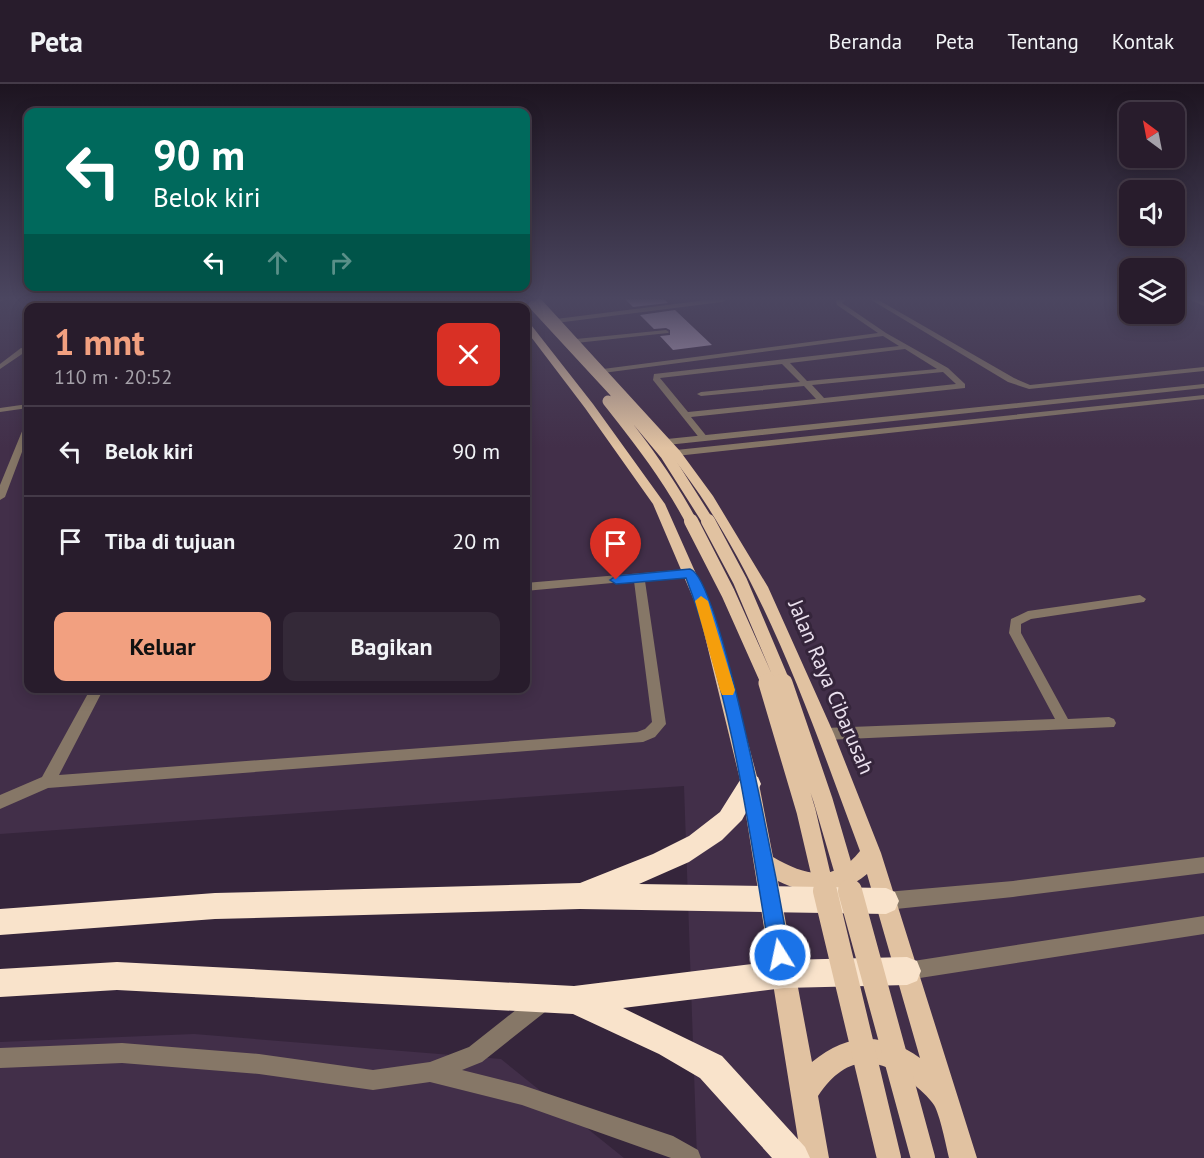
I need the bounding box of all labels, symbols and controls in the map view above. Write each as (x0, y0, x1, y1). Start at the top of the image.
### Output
text: Peta (30, 23, 83, 60)
text: Beranda (829, 28, 902, 55)
text: Peta (935, 28, 974, 55)
text: Tentang (1007, 28, 1079, 55)
text: Kontak (1112, 28, 1174, 55)
north arrow (1119, 102, 1185, 168)
map controls (1119, 102, 1185, 324)
text: 90 m (153, 127, 245, 182)
icon: left (54, 132, 132, 210)
text: Belok kiri (153, 180, 261, 214)
button: sound (1119, 180, 1185, 246)
icon: left (198, 246, 231, 279)
icon: ahead (261, 246, 294, 279)
icon: right (324, 246, 357, 279)
button: layers (1119, 258, 1185, 324)
text: 1 mnt (54, 318, 145, 365)
button: close (437, 323, 500, 386)
text: 110 m · 20:52 (54, 364, 172, 390)
icon: left (54, 435, 87, 468)
text: Belok kiri (105, 437, 194, 465)
text: 90 m (452, 437, 500, 465)
pin (590, 518, 641, 580)
icon: arrive (54, 525, 87, 558)
text: Tiba di tujuan (105, 527, 235, 555)
text: 20 m (452, 527, 500, 555)
icon: arrive (599, 527, 632, 560)
street label: Jalan Raya Cibarusah (782, 594, 880, 778)
button: Keluar (54, 612, 271, 681)
button: Bagikan (283, 612, 500, 681)
position arrow (748, 923, 812, 987)

